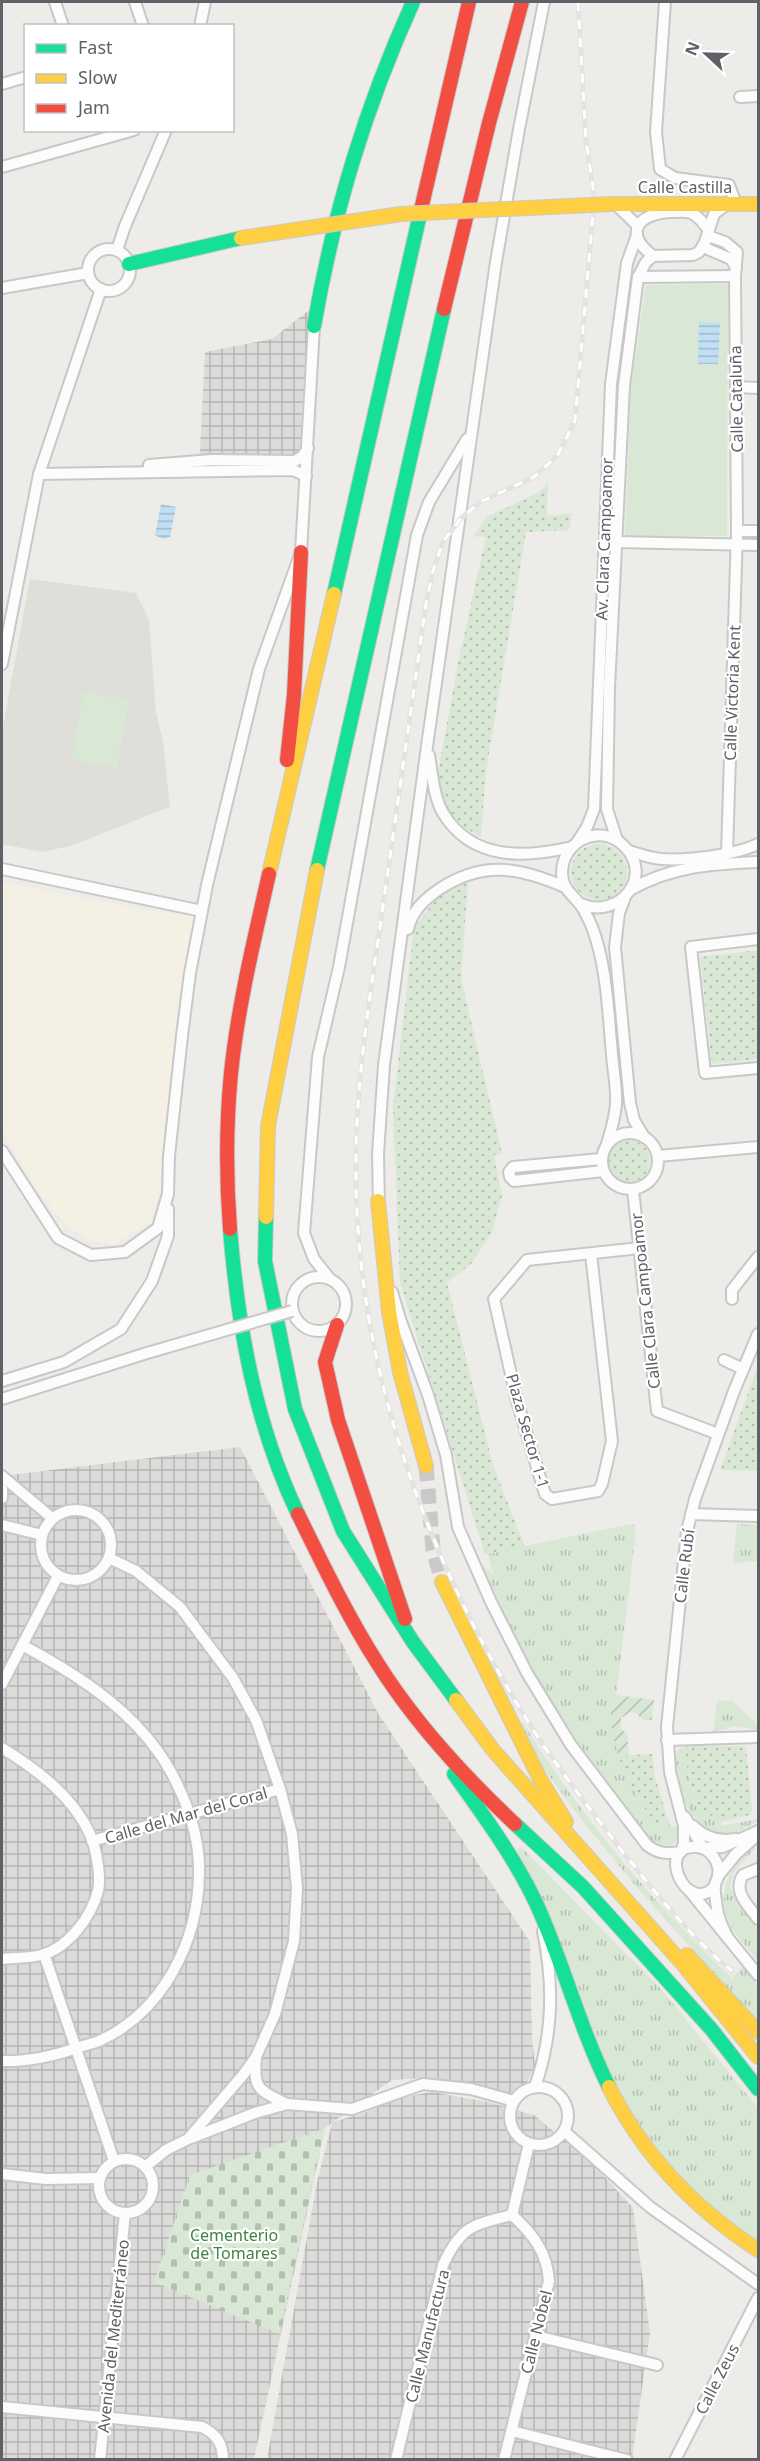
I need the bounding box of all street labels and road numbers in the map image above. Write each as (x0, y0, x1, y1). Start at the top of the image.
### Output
street label: Calle Castilla (638, 176, 732, 198)
street label: Calle Cataluña (724, 345, 748, 453)
street label: Av. Clara Campoamor (590, 457, 618, 621)
street label: Calle Victoria Kent (719, 625, 745, 761)
street label: Calle Clara Campoamor (625, 1211, 665, 1390)
street label: Plaza Sector 1-1 (501, 1371, 555, 1491)
street label: Calle Rubí (669, 1527, 700, 1604)
street label: Calle del Mar del Coral (102, 1781, 270, 1849)
street label: Avenida del Mediterráneo (92, 2238, 134, 2434)
street label: Calle Manufactura (400, 2267, 454, 2405)
street label: Calle Nobel (515, 2288, 557, 2376)
street label: Calle Zeus (690, 2340, 744, 2418)

